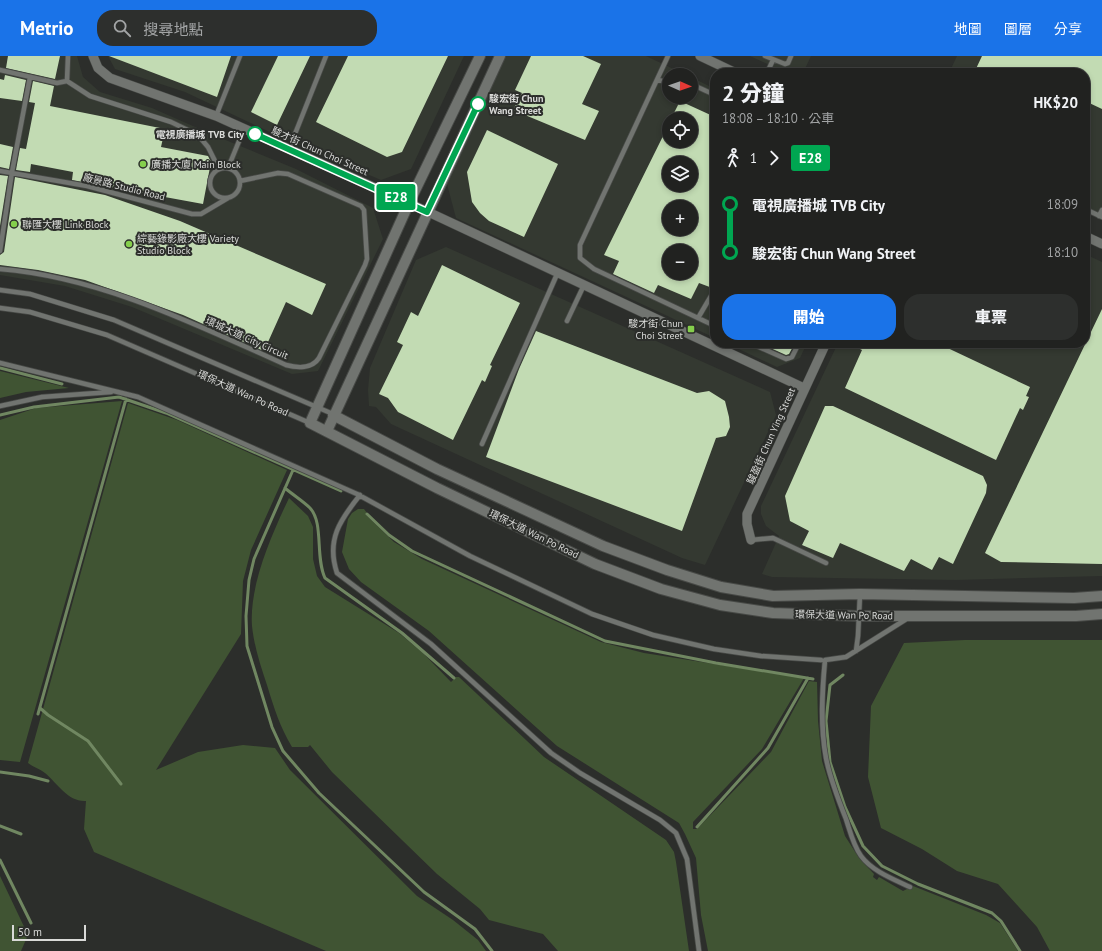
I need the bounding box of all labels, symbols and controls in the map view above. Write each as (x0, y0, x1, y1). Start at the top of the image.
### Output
search box (97, 10, 377, 46)
text: Metrio (20, 16, 73, 40)
icon: search (111, 17, 133, 39)
text: 搜尋地點 (143, 20, 203, 39)
text: 地圖 (954, 20, 982, 38)
text: 圖層 (1004, 20, 1032, 38)
text: 分享 (1054, 20, 1082, 38)
north arrow (662, 68, 698, 104)
map controls (662, 68, 698, 280)
text: 2 分鐘 (722, 79, 784, 107)
place label: 駿宏街 Chun Wang Street (489, 92, 543, 117)
text: HK$20 (1033, 93, 1078, 112)
marker: 駿宏街 Chun Wang Street (470, 96, 486, 112)
text: 18:08 – 18:10 · 公車 (722, 110, 834, 127)
button: locate (662, 112, 698, 148)
street label: 駿才街 Chun Choi Street (269, 124, 371, 179)
marker: 電視廣播城 TVB City (247, 126, 263, 142)
place label: 電視廣播城 TVB City (155, 128, 244, 141)
icon: walk (722, 147, 744, 169)
icon: forward (763, 147, 785, 169)
text: E28 (799, 149, 822, 167)
text: 1 (750, 150, 757, 167)
button: layers (662, 156, 698, 192)
place label: 廣播大廈 Main Block (151, 158, 241, 171)
marker: 廣播大廈 Main Block (138, 159, 148, 169)
street label: 廠景路 Studio Road (82, 171, 166, 203)
line badge: E28 (373, 184, 419, 210)
text: E28 (384, 188, 408, 206)
text: 電視廣播城 TVB City (752, 196, 885, 215)
text: 18:09 (1047, 196, 1078, 213)
button: + (662, 200, 698, 236)
place label: 聯匯大樓 Link Block (22, 218, 109, 231)
marker: 聯匯大樓 Link Block (9, 219, 19, 229)
place label: 綜藝錄影廠大樓 Variety Studio Block (137, 232, 239, 257)
marker: 綜藝錄影廠大樓 Variety Studio Block (124, 239, 134, 249)
button: − (662, 244, 698, 280)
text: 駿宏街 Chun Wang Street (752, 244, 916, 263)
text: 18:10 (1047, 244, 1078, 261)
button: 開始 (722, 294, 896, 340)
button: 車票 (904, 294, 1078, 340)
street label: 環城大道 City Circuit (204, 314, 291, 362)
place label: 駿才街 Chun Choi Street (628, 317, 684, 342)
marker: 駿才街 Chun Choi Street (686, 324, 696, 334)
street label: 環保大道 Wan Po Road (196, 367, 290, 419)
street label: 駿盈街 Chun Ying Street (744, 385, 798, 486)
street label: 環保大道 Wan Po Road (487, 507, 581, 561)
street label: 環保大道 Wan Po Road (795, 608, 893, 622)
scale bar (12, 923, 86, 942)
text: 50 m (18, 925, 42, 939)

